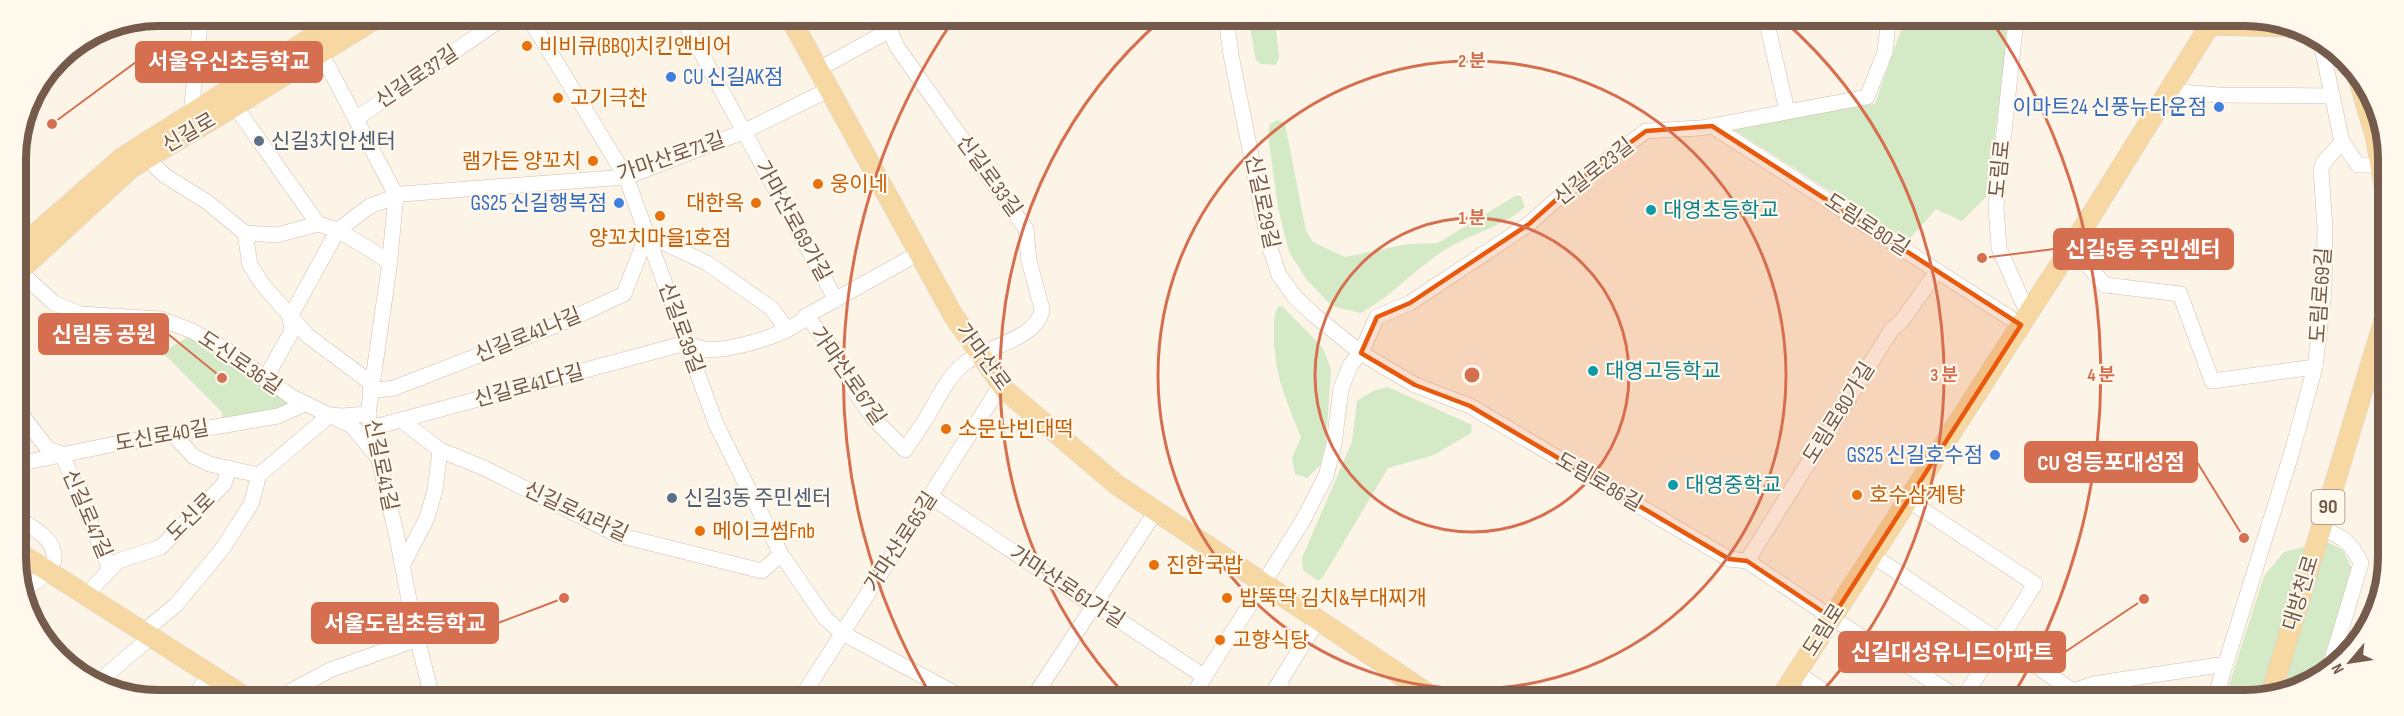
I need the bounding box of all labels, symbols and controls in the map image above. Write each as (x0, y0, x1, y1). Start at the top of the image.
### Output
place label: 비비큐(BBQ)치킨앤비어 (539, 34, 732, 59)
marker: 비비큐(BBQ)치킨앤비어 (520, 39, 534, 53)
street label: 신길로37길 (371, 40, 463, 114)
callout: 서울우신초등학교 (136, 42, 322, 82)
text: 서울우신초등학교 (148, 49, 310, 76)
text: 2 분 (1458, 51, 1486, 72)
place label: CU 신길AK점 (683, 65, 783, 90)
marker: CU 신길AK점 (664, 70, 678, 84)
place label: 고기극찬 (570, 86, 647, 111)
marker: 고기극찬 (551, 91, 565, 105)
place label: 이마트24 신풍뉴타운점 (2012, 95, 2207, 120)
marker: 이마트24 신풍뉴타운점 (2212, 100, 2226, 114)
street label: 신길로 (158, 108, 220, 158)
street label: 가마산로71길 (614, 127, 728, 187)
place label: 신길3치안센터 (271, 129, 396, 154)
street label: 신길로33길 (951, 130, 1027, 222)
street label: 신길로23길 (1549, 133, 1639, 211)
marker: 신길3치안센터 (252, 134, 266, 148)
street label: 도림로 (1985, 139, 2015, 199)
place label: 램가든 양꼬치 (462, 149, 581, 174)
street label: 신길로29길 (1240, 153, 1284, 251)
marker: 램가든 양꼬치 (586, 154, 600, 168)
street label: 가마산로69가길 (750, 156, 836, 286)
place label: 웅이네 (830, 172, 888, 197)
marker: 웅이네 (811, 177, 825, 191)
street label: 도림로80길 (1820, 188, 1914, 262)
place label: GS25 신길행복점 (471, 191, 607, 216)
place label: 대한옥 (686, 191, 744, 216)
marker: GS25 신길행복점 (612, 196, 626, 210)
marker: 대한옥 (749, 196, 763, 210)
place label: 대영초등학교 (1663, 198, 1779, 223)
marker: 대영초등학교 (1644, 203, 1658, 217)
text: 1 분 (1459, 208, 1486, 229)
marker: 양꼬치마을1호점 (653, 209, 667, 223)
place label: 양꼬치마을1호점 (589, 226, 731, 251)
callout: 신길5동 주민센터 (2054, 229, 2233, 269)
text: 신길5동 주민센터 (2066, 237, 2220, 264)
street label: 도림로69길 (2305, 246, 2337, 344)
street label: 신길로39길 (653, 279, 709, 377)
street label: 신길로41나길 (471, 302, 585, 368)
callout: 신림동 공원 (39, 314, 168, 354)
street label: 가마산로 (950, 318, 1016, 396)
text: 신림동 공원 (52, 322, 156, 349)
street label: 가마산로67길 (805, 322, 891, 430)
street label: 도신로36길 (194, 326, 286, 400)
street label: 도림로80가길 (1798, 358, 1880, 468)
street label: 신길로41다길 (471, 359, 587, 413)
place label: 대영고등학교 (1605, 359, 1721, 384)
marker: 대영고등학교 (1586, 364, 1600, 378)
centre of rings (1462, 365, 1482, 385)
text: 3 분 (1930, 365, 1958, 386)
text: 4 분 (2087, 365, 2115, 386)
street label: 도신로40길 (113, 415, 211, 457)
street label: 신길로41길 (359, 417, 403, 513)
place label: 소문난빈대떡 (958, 417, 1074, 442)
marker: 소문난빈대떡 (939, 422, 953, 436)
callout: CU 영등포대성점 (2025, 442, 2197, 482)
place label: GS25 신길호수점 (1847, 443, 1983, 468)
street label: 도림로86길 (1551, 447, 1647, 517)
marker: GS25 신길호수점 (1988, 448, 2002, 462)
text: CU 영등포대성점 (2037, 450, 2185, 477)
street label: 신길로47길 (57, 466, 117, 562)
place label: 대영중학교 (1685, 473, 1782, 498)
street label: 신길로41라길 (520, 477, 632, 547)
marker: 대영중학교 (1666, 478, 1680, 492)
place label: 호수삼계탕 (1869, 483, 1966, 508)
place label: 신길3동 주민센터 (684, 486, 831, 511)
street label: 가마산로65길 (859, 487, 943, 597)
street label: 도신로 (162, 488, 220, 546)
marker: 호수삼계탕 (1850, 488, 1864, 502)
road number: 90 (2312, 490, 2344, 524)
marker: 신길3동 주민센터 (665, 491, 679, 505)
place label: 메이크썸Fnb (712, 519, 815, 544)
marker: 메이크썸Fnb (693, 524, 707, 538)
street label: 가마산로61가길 (1005, 540, 1129, 634)
street label: 대방천로 (2278, 552, 2324, 634)
place label: 진한국밥 (1166, 553, 1243, 578)
marker: 진한국밥 (1147, 558, 1161, 572)
place label: 밥뚝딱 김치&부대찌개 (1239, 586, 1427, 611)
marker: 밥뚝딱 김치&부대찌개 (1220, 591, 1234, 605)
street label: 도림로 (1798, 599, 1850, 661)
callout: 서울도림초등학교 (312, 603, 498, 643)
text: 서울도림초등학교 (324, 611, 486, 638)
place label: 고향식당 (1232, 628, 1309, 653)
callout: 신길대성유니드아파트 (1839, 632, 2065, 672)
north arrow (2320, 632, 2380, 692)
marker: 고향식당 (1213, 633, 1227, 647)
text: 신길대성유니드아파트 (1851, 640, 2053, 667)
text: N (2328, 660, 2349, 677)

